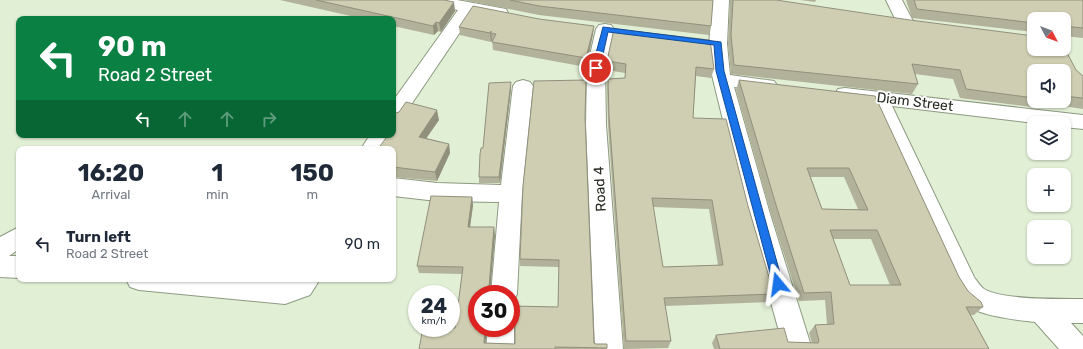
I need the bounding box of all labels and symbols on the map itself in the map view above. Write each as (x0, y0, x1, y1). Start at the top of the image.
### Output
north arrow (1027, 12, 1071, 56)
pin (579, 51, 613, 85)
street label: Diam Street (876, 89, 955, 115)
street label: Road 4 (590, 166, 610, 212)
position arrow (757, 263, 799, 305)
speed limit sign: 30 (468, 285, 520, 337)

